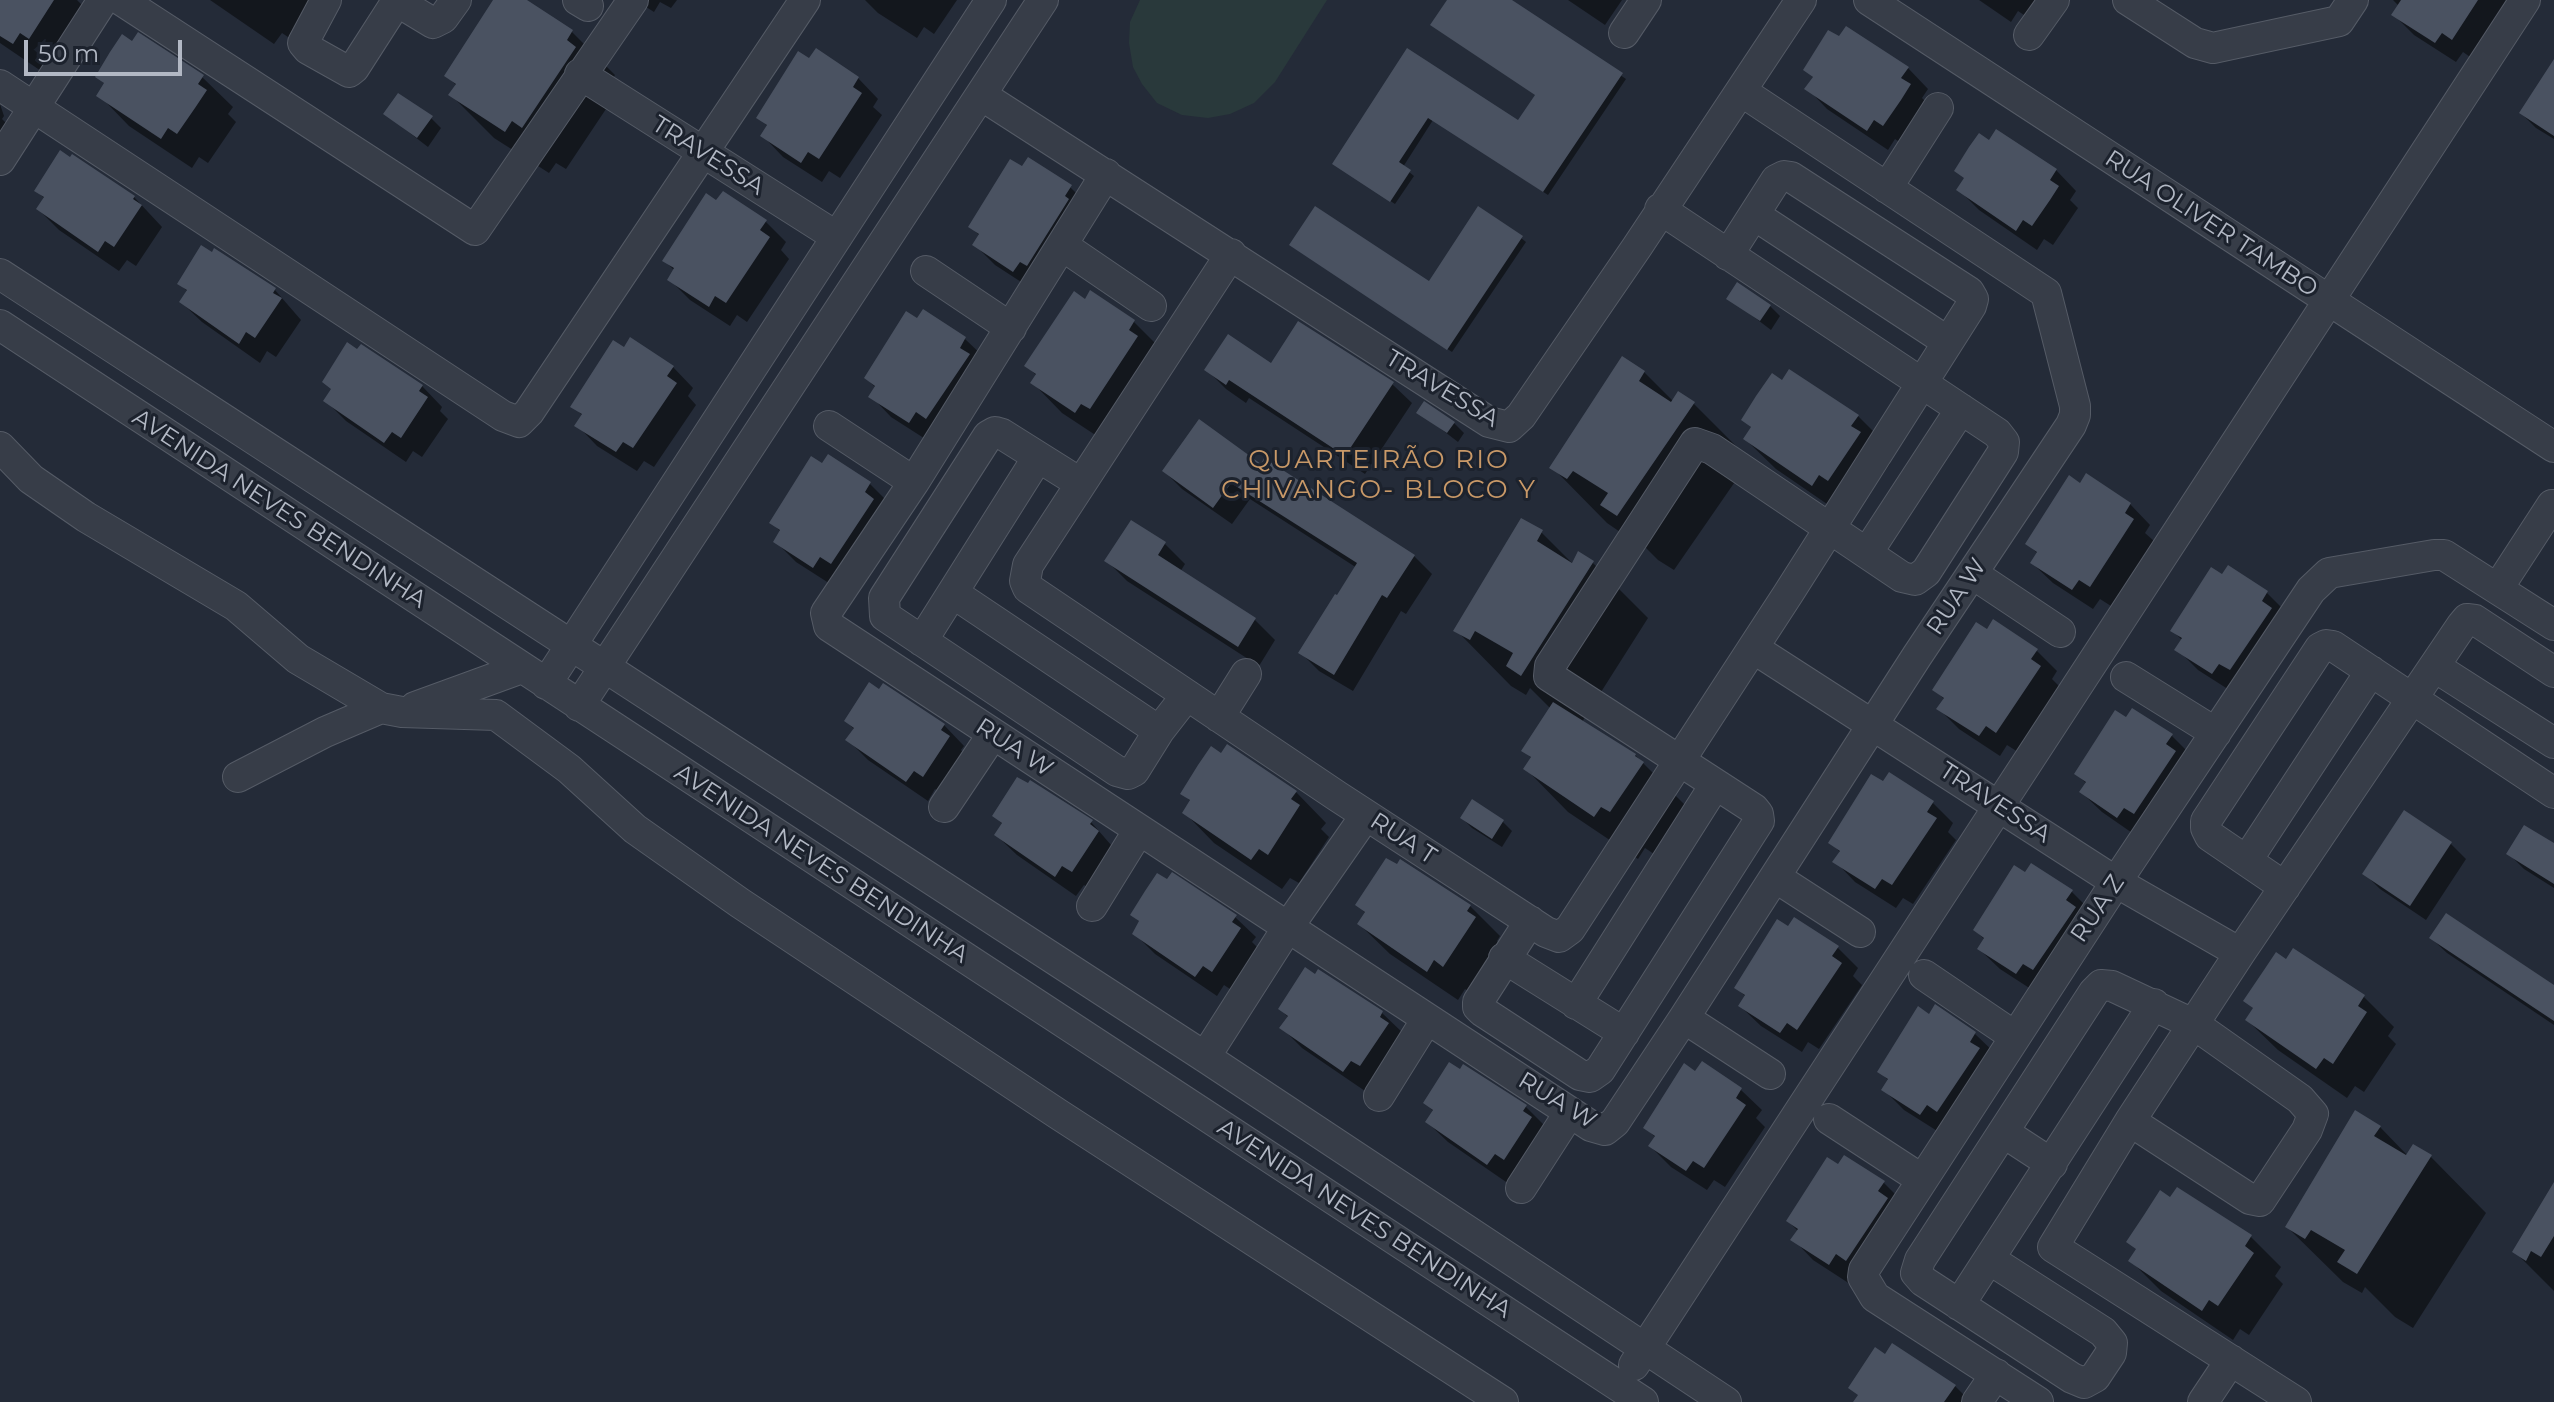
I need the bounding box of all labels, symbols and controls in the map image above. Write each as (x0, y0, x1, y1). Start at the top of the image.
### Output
scale bar (28, 24, 186, 74)
text: 50 m (38, 39, 99, 68)
street label: TRAVESSA (647, 110, 769, 202)
street label: RUA OLIVER TAMBO (2099, 144, 2323, 304)
street label: TRAVESSA (1380, 344, 1504, 434)
street label: AVENIDA NEVES BENDINHA (127, 403, 431, 615)
district label: QUARTEIRÃO RIO CHIVANGO- BLOCO Y (1221, 444, 1537, 506)
street label: RUA W (1921, 553, 1993, 641)
street label: RUA W (970, 712, 1058, 784)
street label: TRAVESSA (1934, 756, 2056, 850)
street label: AVENIDA NEVES BENDINHA (669, 758, 973, 970)
street label: RUA T (1364, 807, 1442, 871)
street label: RUA Z (2065, 870, 2131, 948)
street label: RUA W (1513, 1066, 1601, 1136)
street label: AVENIDA NEVES BENDINHA (1212, 1113, 1516, 1325)

